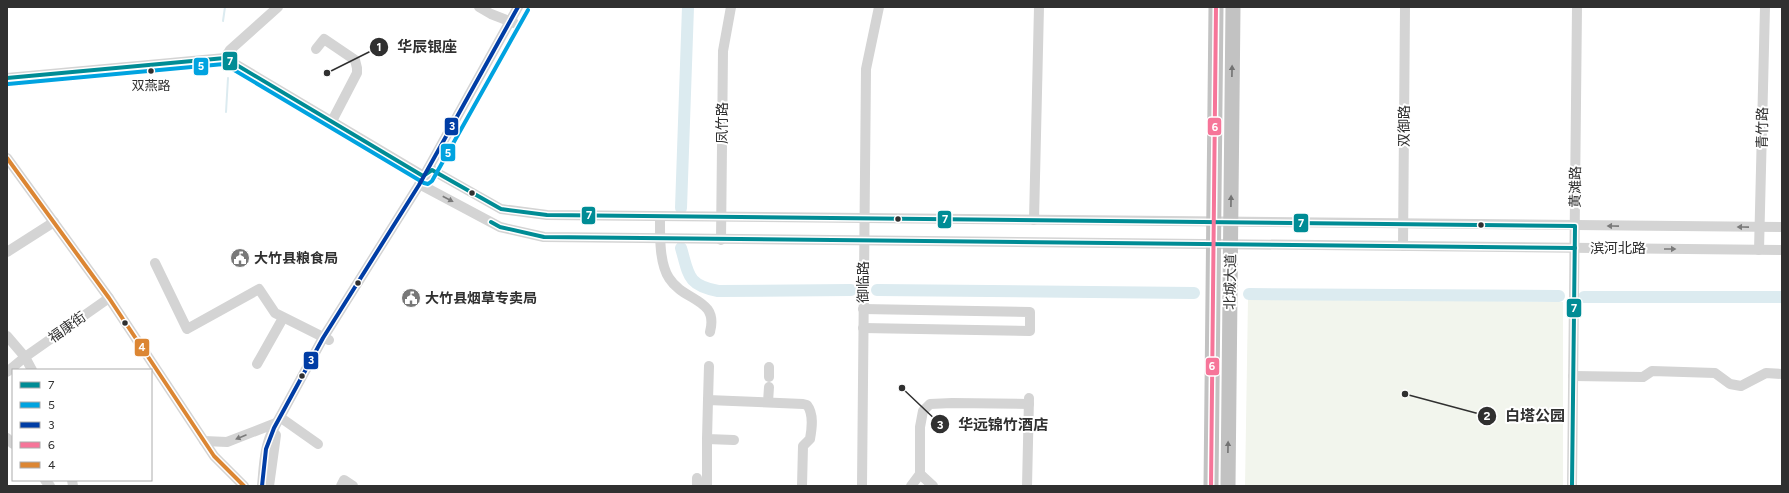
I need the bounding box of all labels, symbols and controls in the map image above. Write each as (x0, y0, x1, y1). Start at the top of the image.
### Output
callout: 华辰银座 (369, 33, 465, 60)
text: 华辰银座 (397, 38, 457, 56)
text: 1 (376, 40, 382, 54)
line badge: 7 (222, 51, 238, 71)
text: 7 (227, 55, 233, 68)
line badge: 5 (193, 57, 209, 76)
text: 5 (198, 60, 204, 73)
one-way arrow (1229, 64, 1235, 77)
marker: 双燕路 (146, 66, 156, 76)
place label: 双燕路 (131, 78, 171, 93)
street label: 凤竹路 (714, 102, 731, 144)
street label: 双御路 (1396, 105, 1413, 147)
street label: 青竹路 (1754, 107, 1771, 149)
line badge: 3 (444, 117, 459, 136)
line badge: 6 (1207, 117, 1222, 136)
text: 3 (449, 120, 455, 133)
text: 6 (1212, 121, 1219, 134)
line badge: 5 (440, 143, 456, 162)
text: 5 (445, 147, 451, 160)
street label: 黄滩路 (1567, 166, 1584, 208)
unlabelled marker (467, 188, 477, 198)
one-way arrow (1228, 194, 1234, 207)
one-way arrow (442, 196, 454, 203)
line badge: 7 (581, 206, 596, 225)
text: 7 (586, 209, 592, 222)
line badge: 7 (937, 210, 952, 229)
text: 7 (942, 213, 948, 226)
line badge: 7 (1293, 213, 1309, 233)
unlabelled marker (893, 214, 903, 224)
text: 7 (1298, 217, 1304, 230)
unlabelled marker (1476, 220, 1486, 230)
one-way arrow (1606, 223, 1619, 229)
one-way arrow (1736, 224, 1749, 230)
street label: 滨河北路 (1590, 240, 1646, 257)
one-way arrow (1664, 246, 1677, 252)
public building icon: 大竹县粮食局 (229, 247, 251, 269)
place label: 大竹县粮食局 (254, 250, 338, 267)
street label: 北城大道 (1222, 254, 1239, 310)
street label: 御临路 (855, 261, 872, 303)
unlabelled marker (353, 278, 363, 288)
public building icon: 大竹县烟草专卖局 (400, 287, 422, 309)
place label: 大竹县烟草专卖局 (425, 290, 537, 307)
line badge: 7 (1566, 298, 1582, 318)
text: 7 (1571, 302, 1577, 315)
street label: 福康街 (45, 308, 89, 346)
unlabelled marker (120, 318, 130, 328)
line badge: 4 (134, 338, 150, 357)
text: 4 (139, 341, 146, 354)
line badge: 3 (303, 351, 319, 370)
text: 3 (308, 354, 314, 367)
line badge: 6 (1205, 357, 1220, 376)
text: 6 (1209, 360, 1216, 373)
legend (12, 369, 152, 481)
unlabelled marker (297, 371, 307, 381)
text: 7 (48, 378, 55, 392)
text: 5 (48, 398, 55, 412)
callout: 白塔公园 (1477, 402, 1573, 429)
text: 白塔公园 (1505, 407, 1565, 425)
text: 2 (1484, 409, 1491, 423)
callout: 华远锦竹酒店 (930, 411, 1056, 438)
text: 华远锦竹酒店 (958, 416, 1048, 434)
text: 3 (48, 418, 55, 432)
text: 3 (937, 418, 944, 432)
one-way arrow (236, 434, 247, 440)
text: 6 (48, 438, 55, 452)
one-way arrow (1225, 440, 1231, 453)
text: 4 (48, 458, 56, 472)

